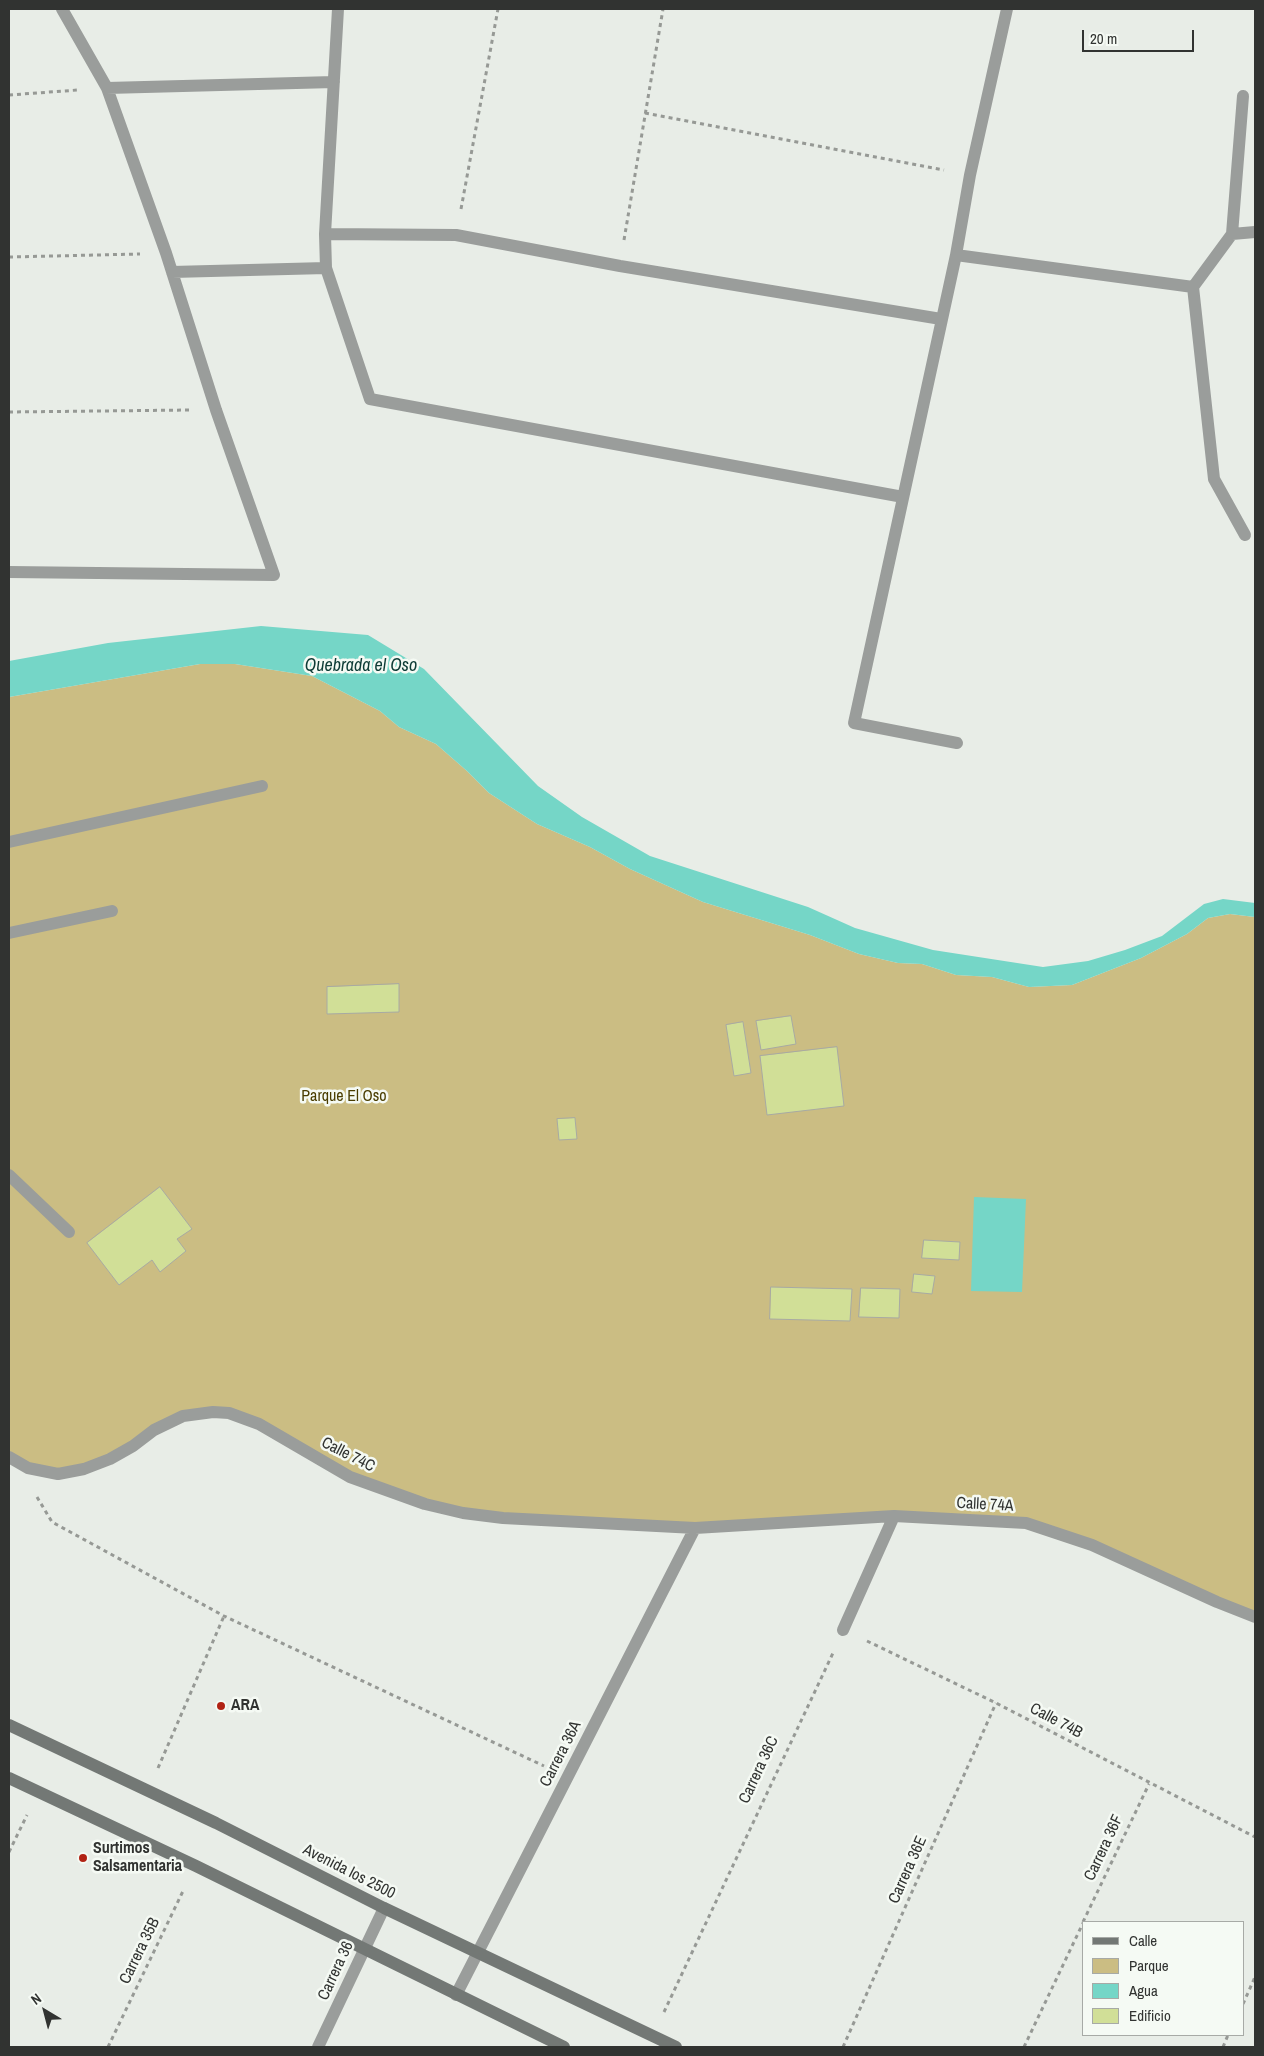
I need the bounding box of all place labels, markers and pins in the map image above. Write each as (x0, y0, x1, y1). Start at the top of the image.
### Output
place label: ARA (231, 1696, 259, 1716)
marker: ARA (215, 1700, 227, 1712)
place label: Surtimos Salsamentaria (93, 1839, 182, 1877)
marker: Surtimos Salsamentaria (77, 1852, 89, 1864)

